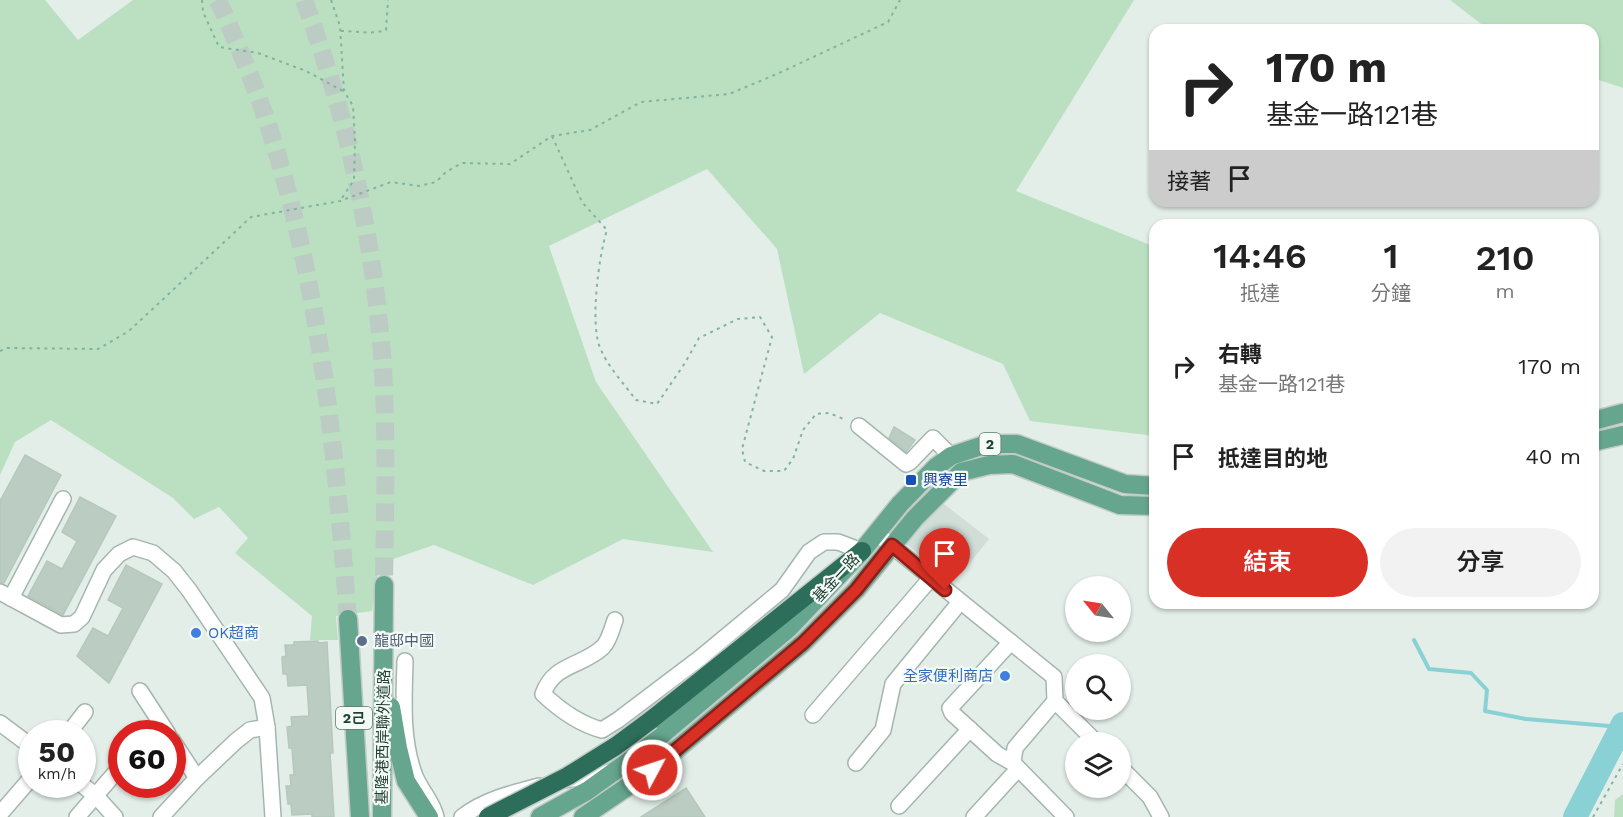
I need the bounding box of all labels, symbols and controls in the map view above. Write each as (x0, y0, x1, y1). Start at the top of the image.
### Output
text: 170 m (1266, 43, 1387, 92)
icon: right (1167, 48, 1245, 126)
text: 基金一路121巷 (1266, 99, 1438, 131)
icon: arrive (1223, 162, 1256, 195)
text: 接著 (1167, 169, 1211, 194)
text: 14:46 (1213, 235, 1307, 277)
text: 1 (1384, 235, 1399, 277)
text: 210 (1475, 237, 1535, 279)
text: m (1496, 279, 1515, 303)
text: 抵達 (1240, 281, 1280, 305)
text: 分鐘 (1371, 281, 1411, 305)
text: 右轉 (1218, 342, 1262, 367)
icon: right (1167, 350, 1200, 383)
text: 170 m (1518, 354, 1581, 379)
text: 基金一路121巷 (1218, 372, 1345, 396)
road number: 2 (980, 433, 1000, 455)
icon: arrive (1167, 440, 1200, 473)
text: 40 m (1525, 444, 1581, 469)
text: 抵達目的地 (1218, 446, 1328, 471)
place label: 興寮里 (923, 471, 968, 489)
marker: 興寮里 (904, 473, 918, 487)
pin (919, 528, 970, 590)
button: 結束 (1167, 528, 1368, 597)
button: 分享 (1380, 528, 1581, 597)
icon: arrive (928, 537, 961, 570)
street label: 基金一路 (809, 550, 863, 606)
north arrow (1065, 576, 1131, 642)
map controls (1065, 576, 1131, 798)
place label: OK超商 (208, 624, 259, 642)
marker: OK超商 (189, 626, 203, 640)
place label: 龍邸中國 (374, 632, 434, 650)
marker: 龍邸中國 (355, 634, 369, 648)
button: search (1065, 654, 1131, 720)
place label: 全家便利商店 (903, 667, 993, 685)
street label: 基隆港西岸聯外道路 (373, 669, 393, 805)
marker: 全家便利商店 (998, 669, 1012, 683)
road number: 2己 (336, 707, 372, 729)
speed limit sign: 60 (108, 720, 186, 798)
button: layers (1065, 732, 1131, 798)
text: 50 (39, 734, 75, 769)
position arrow (620, 738, 684, 802)
text: km/h (38, 765, 76, 783)

